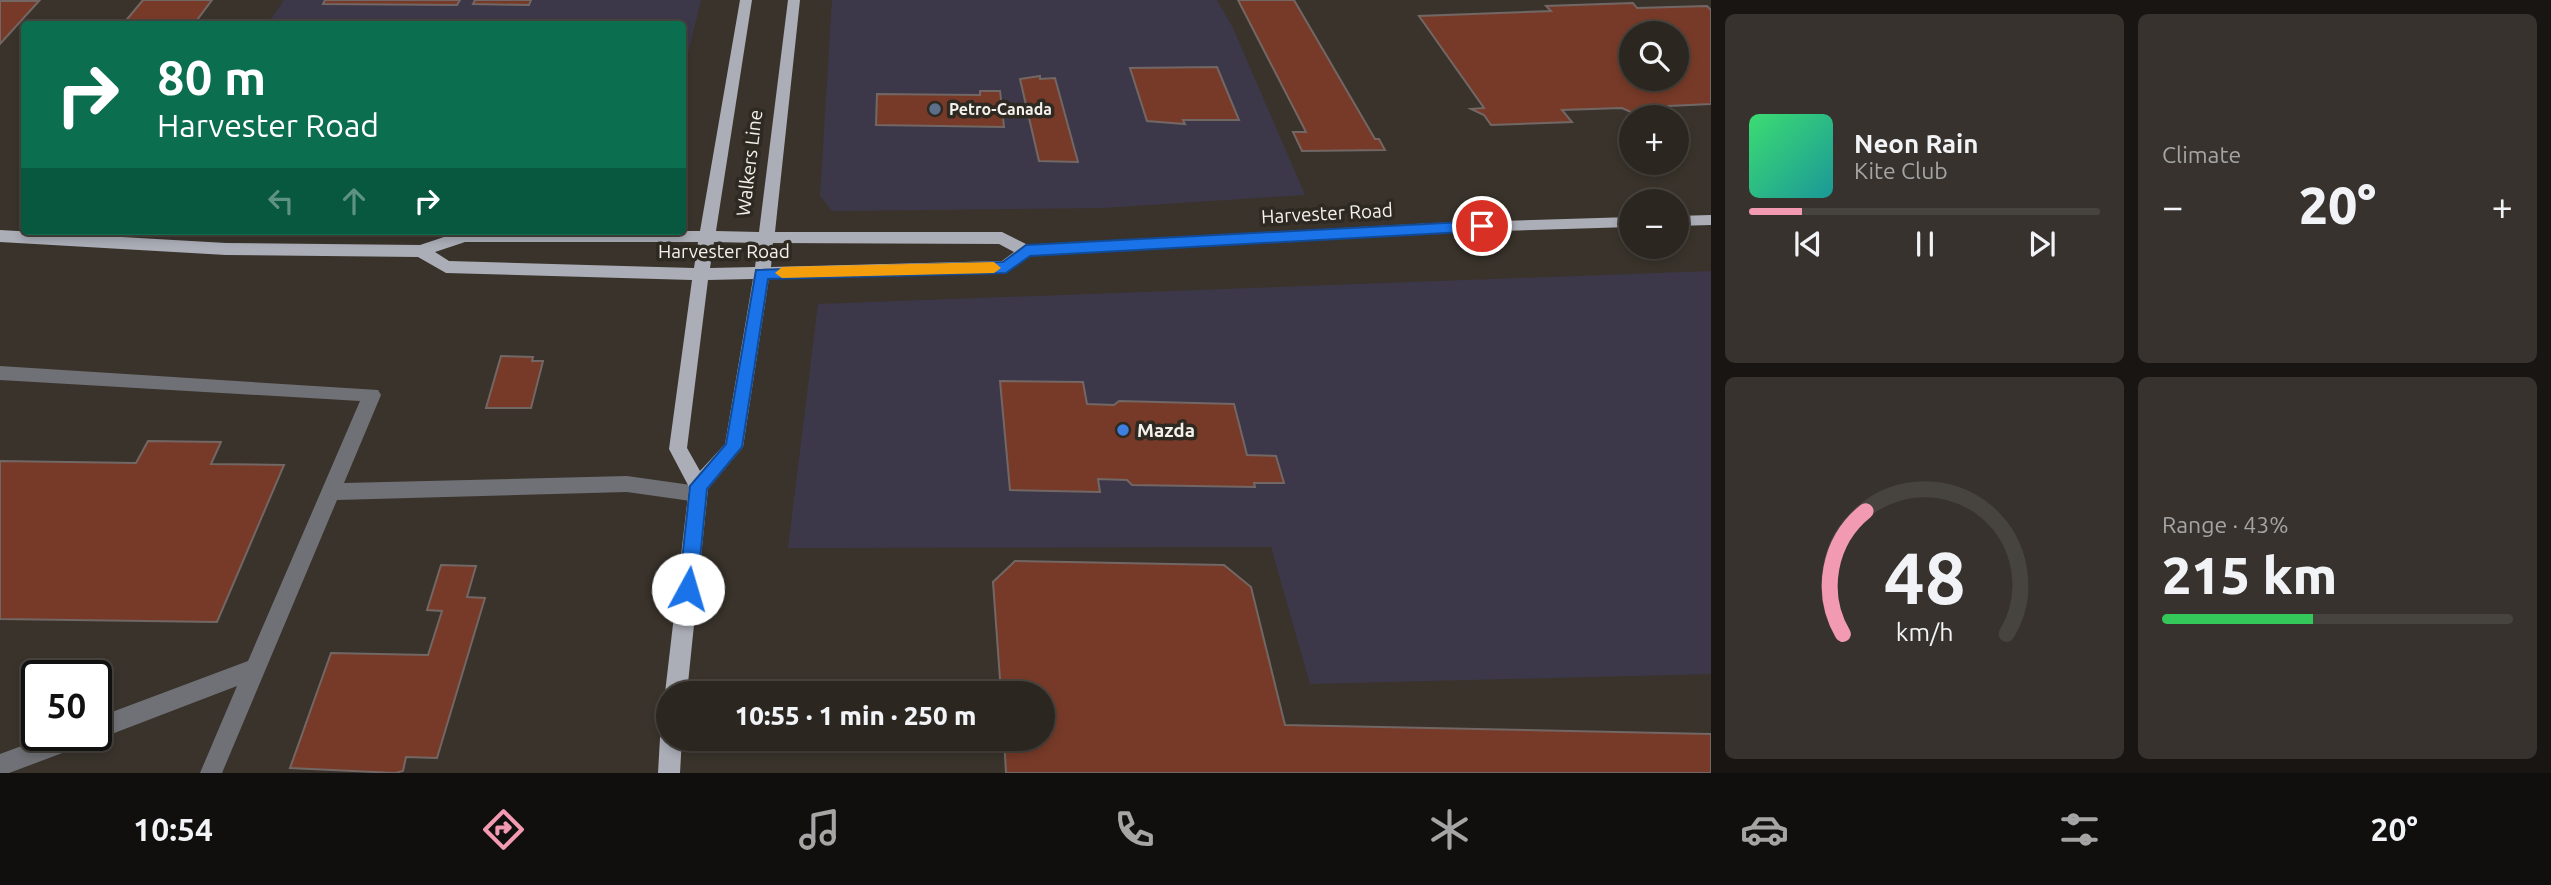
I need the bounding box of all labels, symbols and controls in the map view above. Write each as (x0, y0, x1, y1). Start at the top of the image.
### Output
map controls (1619, 21, 1689, 259)
button: search (1619, 21, 1689, 91)
icon: right (42, 49, 133, 140)
text: 80 m (157, 49, 266, 104)
place label: Petro-Canada (949, 100, 1052, 118)
marker: Petro-Canada (927, 101, 943, 117)
button: + (1619, 105, 1689, 175)
text: Harvester Road (157, 107, 379, 143)
street label: Walkers Line (732, 108, 766, 218)
text: Neon Rain (1854, 129, 1979, 158)
text: Climate (2162, 142, 2241, 167)
text: Kite Club (1854, 158, 1948, 183)
text: 20° (2299, 176, 2376, 234)
icon: left (262, 182, 300, 220)
icon: ahead (335, 182, 373, 220)
icon: right (408, 182, 446, 220)
text: − (2162, 185, 2183, 227)
text: + (2492, 185, 2513, 227)
button: − (1619, 189, 1689, 259)
pin (1452, 196, 1512, 256)
street label: Harvester Road (1261, 199, 1393, 227)
icon: arrive (1463, 207, 1501, 245)
icon: previous (1789, 225, 1827, 263)
icon: pause (1906, 225, 1944, 263)
icon: next (2023, 225, 2061, 263)
street label: Harvester Road (658, 240, 790, 262)
place label: Mazda (1137, 419, 1195, 441)
marker: Mazda (1115, 422, 1131, 438)
text: Range · 43% (2162, 512, 2289, 537)
text: 48 (1883, 536, 1966, 618)
text: 215 km (2162, 546, 2337, 604)
position arrow (651, 552, 725, 626)
text: km/h (1896, 618, 1953, 646)
speed limit sign: 50 (21, 660, 112, 751)
text: 10:55 · 1 min · 250 m (735, 701, 976, 730)
icon: directions (479, 805, 528, 854)
icon: music (795, 805, 844, 854)
icon: phone (1110, 805, 1159, 854)
icon: climate (1425, 805, 1474, 854)
icon: car (1740, 805, 1789, 854)
icon: filters (2055, 805, 2104, 854)
text: 10:54 (133, 811, 213, 847)
text: 20° (2370, 811, 2418, 847)

